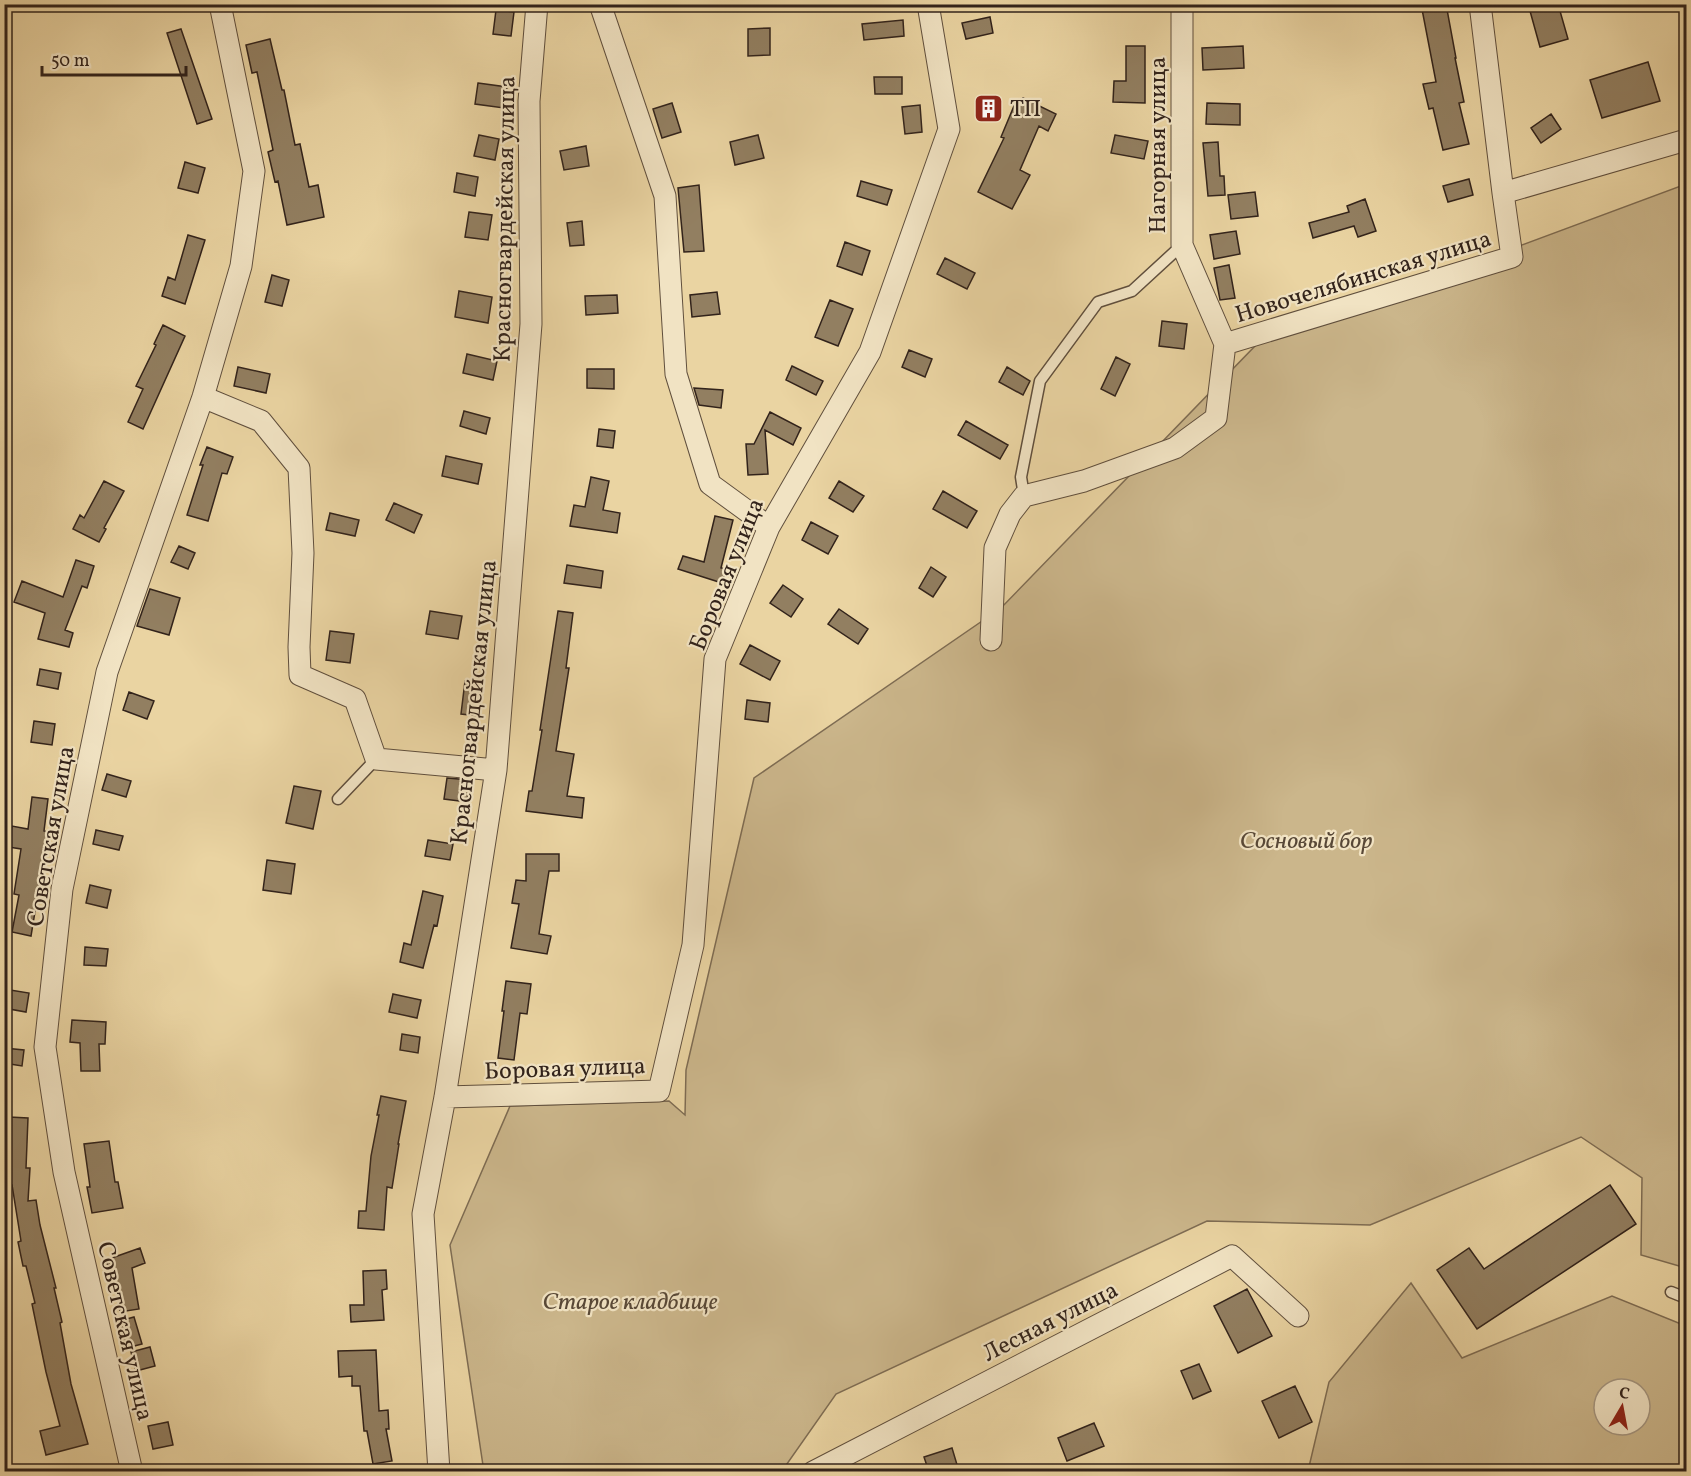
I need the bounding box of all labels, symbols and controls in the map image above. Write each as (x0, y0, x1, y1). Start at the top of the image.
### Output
scale bar (42, 39, 186, 77)
text: 50 m (51, 49, 90, 74)
street label: Нагорная улица (1142, 57, 1176, 233)
street label: Красногвардейская улица (487, 76, 525, 362)
building icon: ТП (973, 92, 1005, 124)
place label: ТП (1010, 93, 1041, 127)
street label: Новочелябинская улица (1231, 223, 1496, 333)
street label: Боровая улица (682, 493, 774, 656)
street label: Красногвардейская улица (443, 558, 507, 846)
street label: Советская улица (19, 743, 85, 929)
park label: Сосновый бор (1240, 825, 1372, 859)
street label: Боровая улица (484, 1050, 646, 1090)
street label: Советская улица (87, 1239, 161, 1424)
street label: Лесная улица (977, 1274, 1125, 1372)
park label: Старое кладбище (542, 1286, 718, 1320)
north arrow (1592, 1377, 1652, 1437)
text: С (1617, 1382, 1631, 1406)

